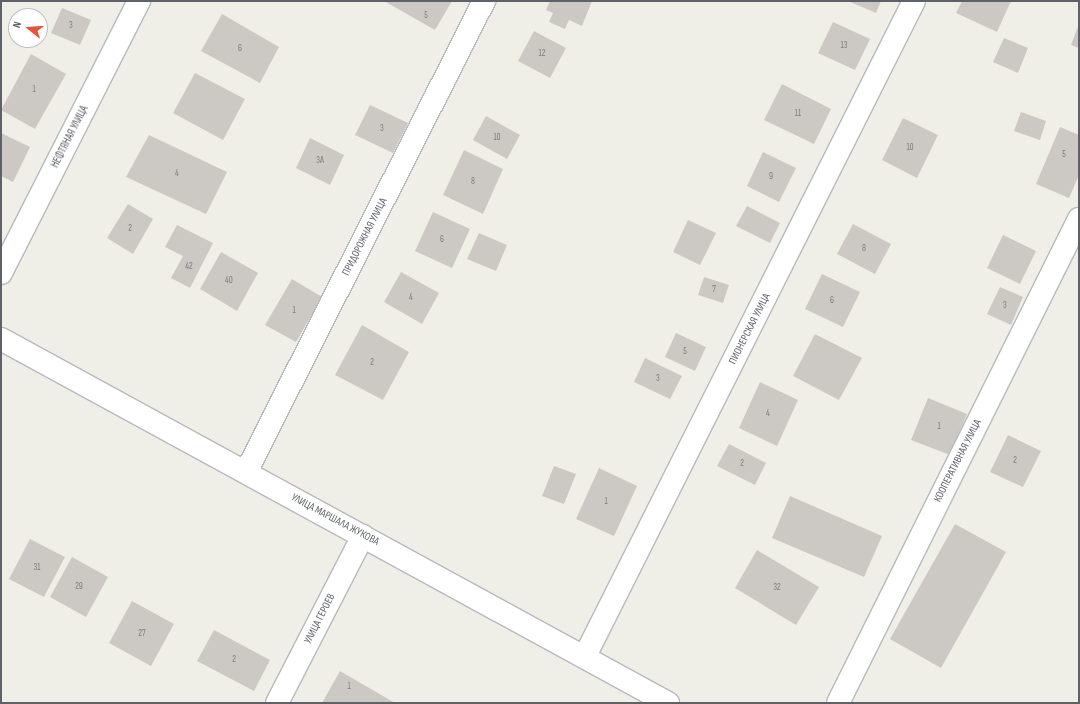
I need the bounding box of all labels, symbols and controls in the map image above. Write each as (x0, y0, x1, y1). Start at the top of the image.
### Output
north arrow (8, 8, 48, 48)
house number: 5 (424, 11, 428, 21)
text: N (10, 20, 24, 29)
house number: 3 (69, 21, 73, 31)
house number: 13 (841, 41, 847, 51)
house number: 6 (238, 44, 242, 54)
house number: 12 (539, 49, 545, 59)
house number: 1 (32, 85, 36, 95)
street label: НЕФТЯНАЯ УЛИЦА (49, 104, 91, 170)
house number: 11 (795, 109, 801, 119)
house number: 3 (380, 124, 384, 134)
house number: 10 (493, 133, 501, 143)
house number: 10 (906, 143, 914, 153)
house number: 5 (1062, 150, 1066, 160)
house number: 3А (316, 156, 324, 166)
house number: 4 (175, 169, 179, 179)
house number: 9 (769, 172, 773, 182)
house number: 8 (471, 177, 475, 187)
street label: ПРИДОРОЖНАЯ УЛИЦА (340, 196, 390, 278)
house number: 2 (128, 224, 132, 234)
house number: 6 (440, 235, 444, 245)
house number: 8 (862, 244, 866, 254)
house number: 42 (185, 262, 193, 272)
house number: 40 (225, 276, 233, 286)
house number: 7 (712, 285, 716, 295)
street label: ПИОНЕРСКАЯ УЛИЦА (726, 291, 774, 367)
house number: 4 (409, 293, 413, 303)
house number: 6 (830, 296, 834, 306)
house number: 3 (1003, 301, 1007, 311)
house number: 1 (292, 306, 296, 316)
house number: 5 (683, 347, 687, 357)
house number: 2 (370, 358, 374, 368)
house number: 3 (656, 374, 660, 384)
house number: 4 (766, 409, 770, 419)
street label: КООПЕРАТИВНАЯ УЛИЦА (931, 417, 985, 505)
house number: 1 (937, 422, 941, 432)
house number: 2 (1013, 456, 1017, 466)
house number: 2 (740, 459, 744, 469)
street label: УЛИЦА МАРШАЛА ЖУКОВА (289, 491, 381, 549)
house number: 1 (604, 497, 608, 507)
house number: 31 (34, 563, 40, 573)
house number: 29 (75, 582, 83, 592)
house number: 32 (773, 583, 781, 593)
street label: УЛИЦА ГЕРОЕВ (302, 592, 338, 646)
house number: 27 (138, 629, 146, 639)
house number: 2 (232, 655, 236, 665)
house number: 1 (347, 682, 351, 692)

